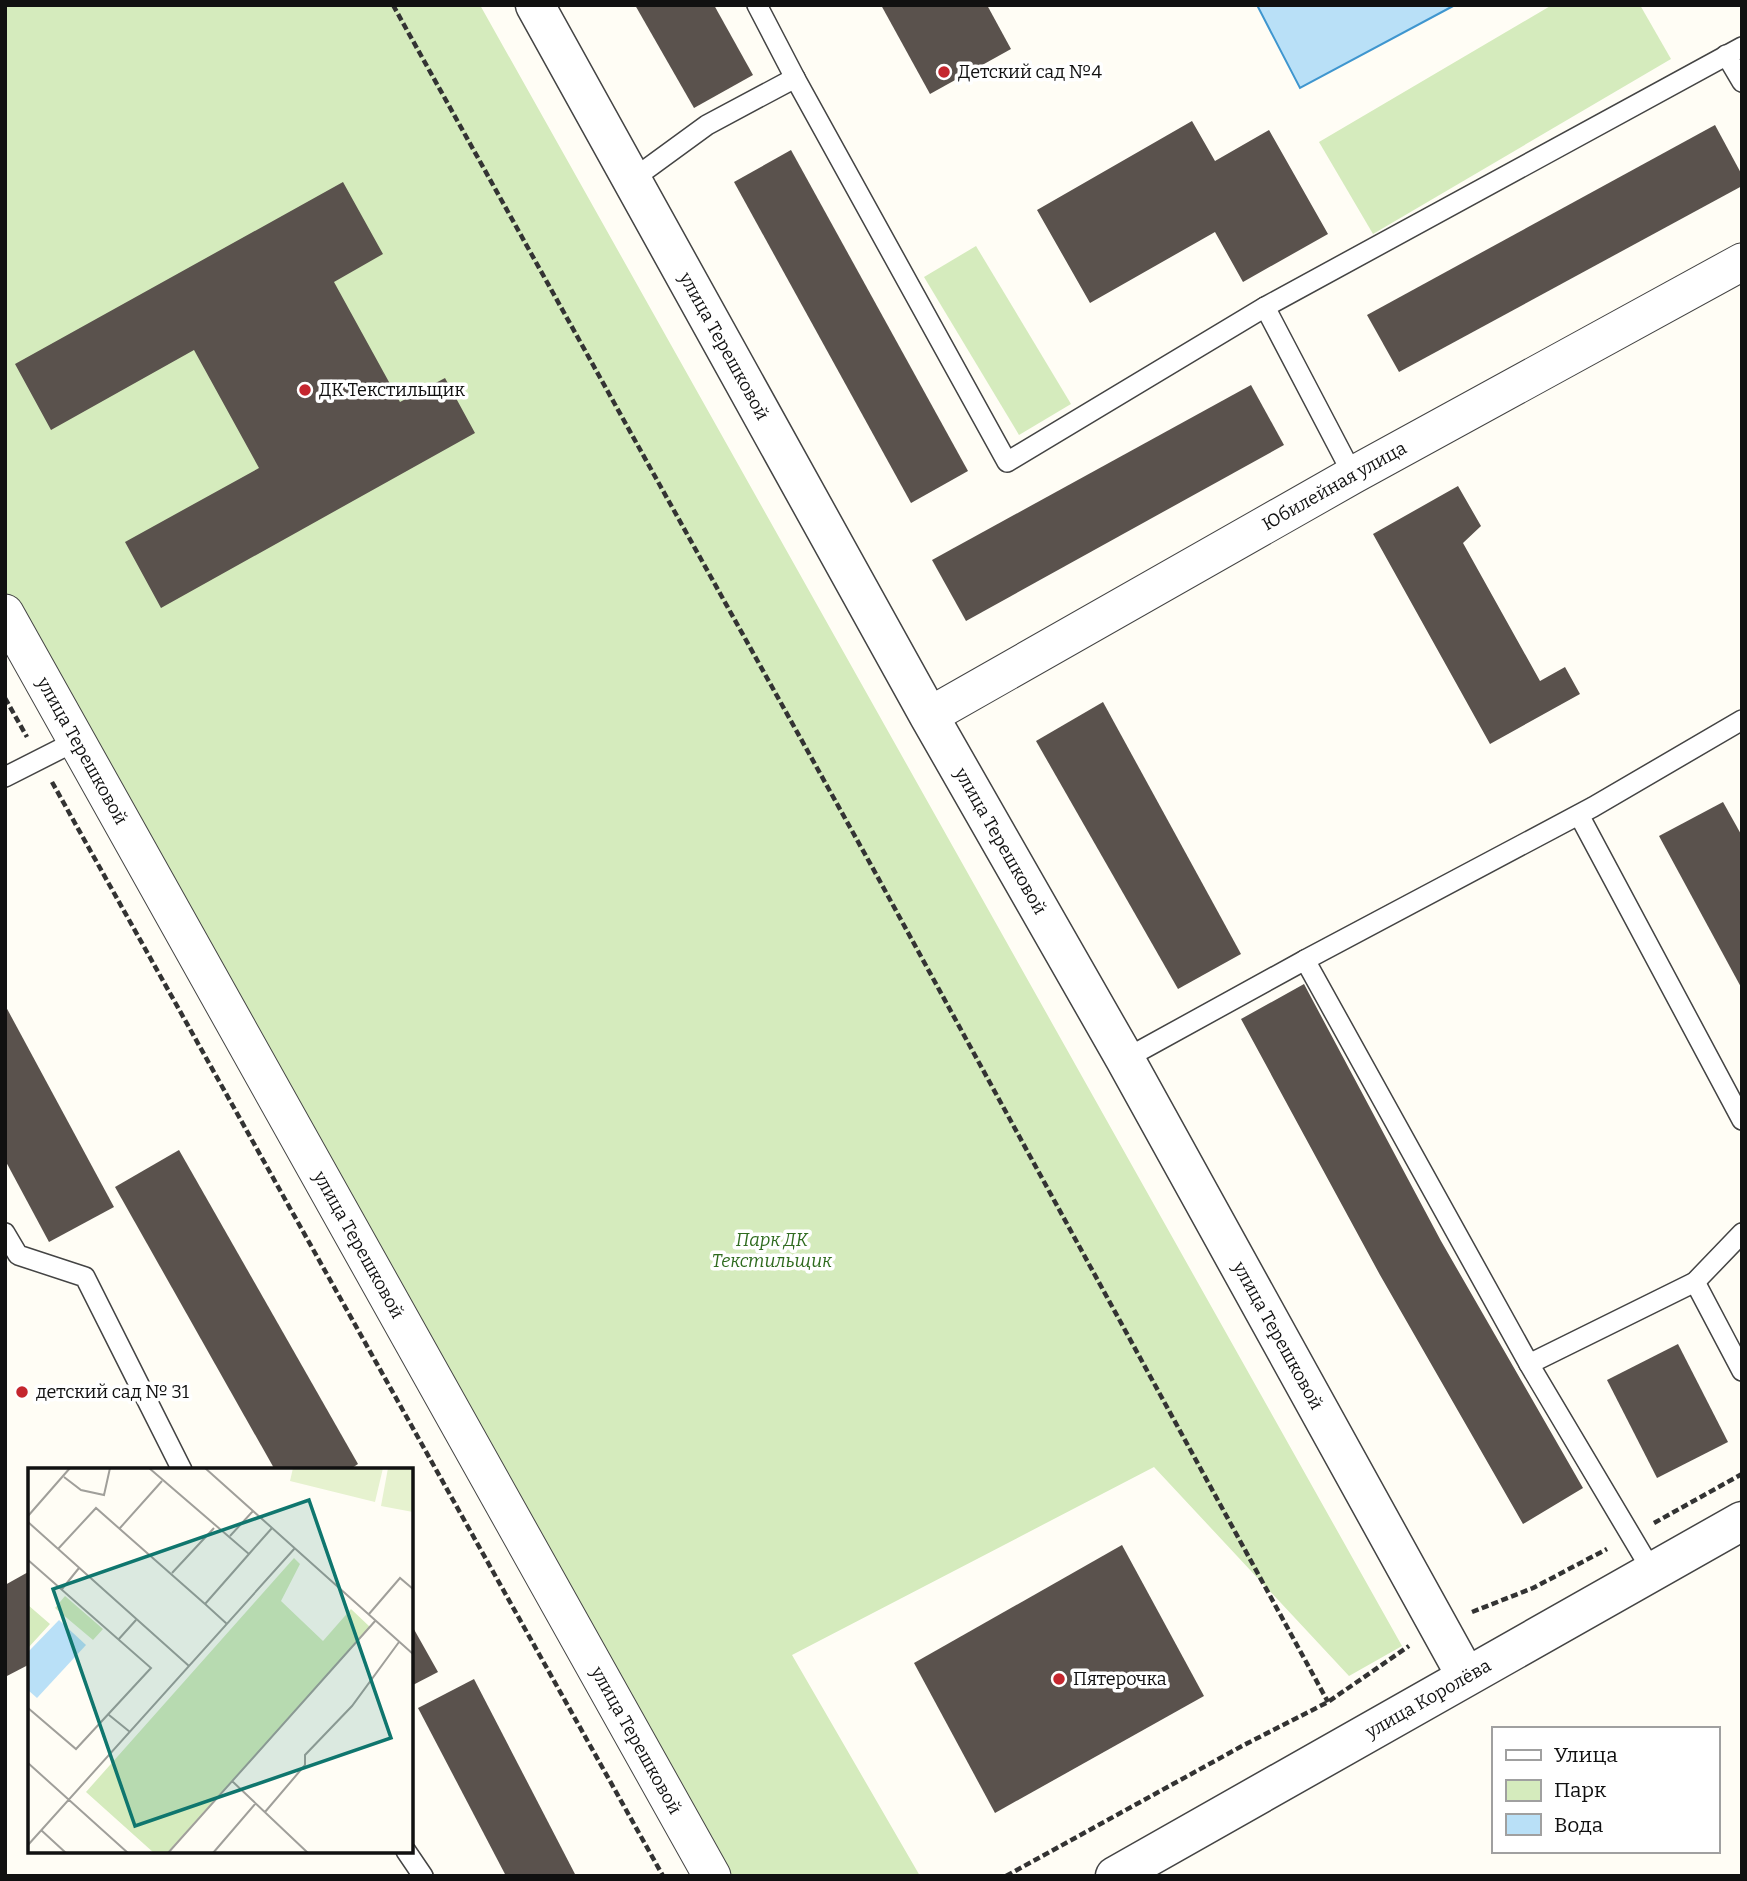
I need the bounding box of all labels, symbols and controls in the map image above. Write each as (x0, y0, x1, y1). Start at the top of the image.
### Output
place label: Детский сад №4 (958, 61, 1102, 83)
marker: Детский сад №4 (936, 64, 952, 80)
street label: улица Терешковой (674, 268, 774, 424)
place label: ДК Текстильщик (319, 379, 465, 401)
marker: ДК Текстильщик (297, 382, 313, 398)
street label: Юбилейная улица (1258, 437, 1410, 535)
street label: улица Терешковой (32, 672, 132, 829)
street label: улица Терешковой (949, 763, 1051, 919)
street label: улица Терешковой (308, 1166, 409, 1322)
park label: Парк ДК Текстильщик (712, 1229, 833, 1272)
street label: улица Терешковой (1228, 1257, 1328, 1413)
place label: детский сад № 31 (36, 1381, 190, 1403)
marker: детский сад № 31 (14, 1384, 30, 1400)
inset map (28, 1468, 413, 1853)
street label: улица Королёва (1361, 1654, 1495, 1743)
street label: улица Терешковой (586, 1662, 686, 1818)
place label: Пятерочка (1073, 1668, 1167, 1690)
marker: Пятерочка (1051, 1671, 1067, 1687)
legend (1492, 1727, 1719, 1853)
text: Улица (1554, 1742, 1618, 1768)
text: Парк (1554, 1777, 1607, 1803)
text: Вода (1554, 1812, 1604, 1838)

